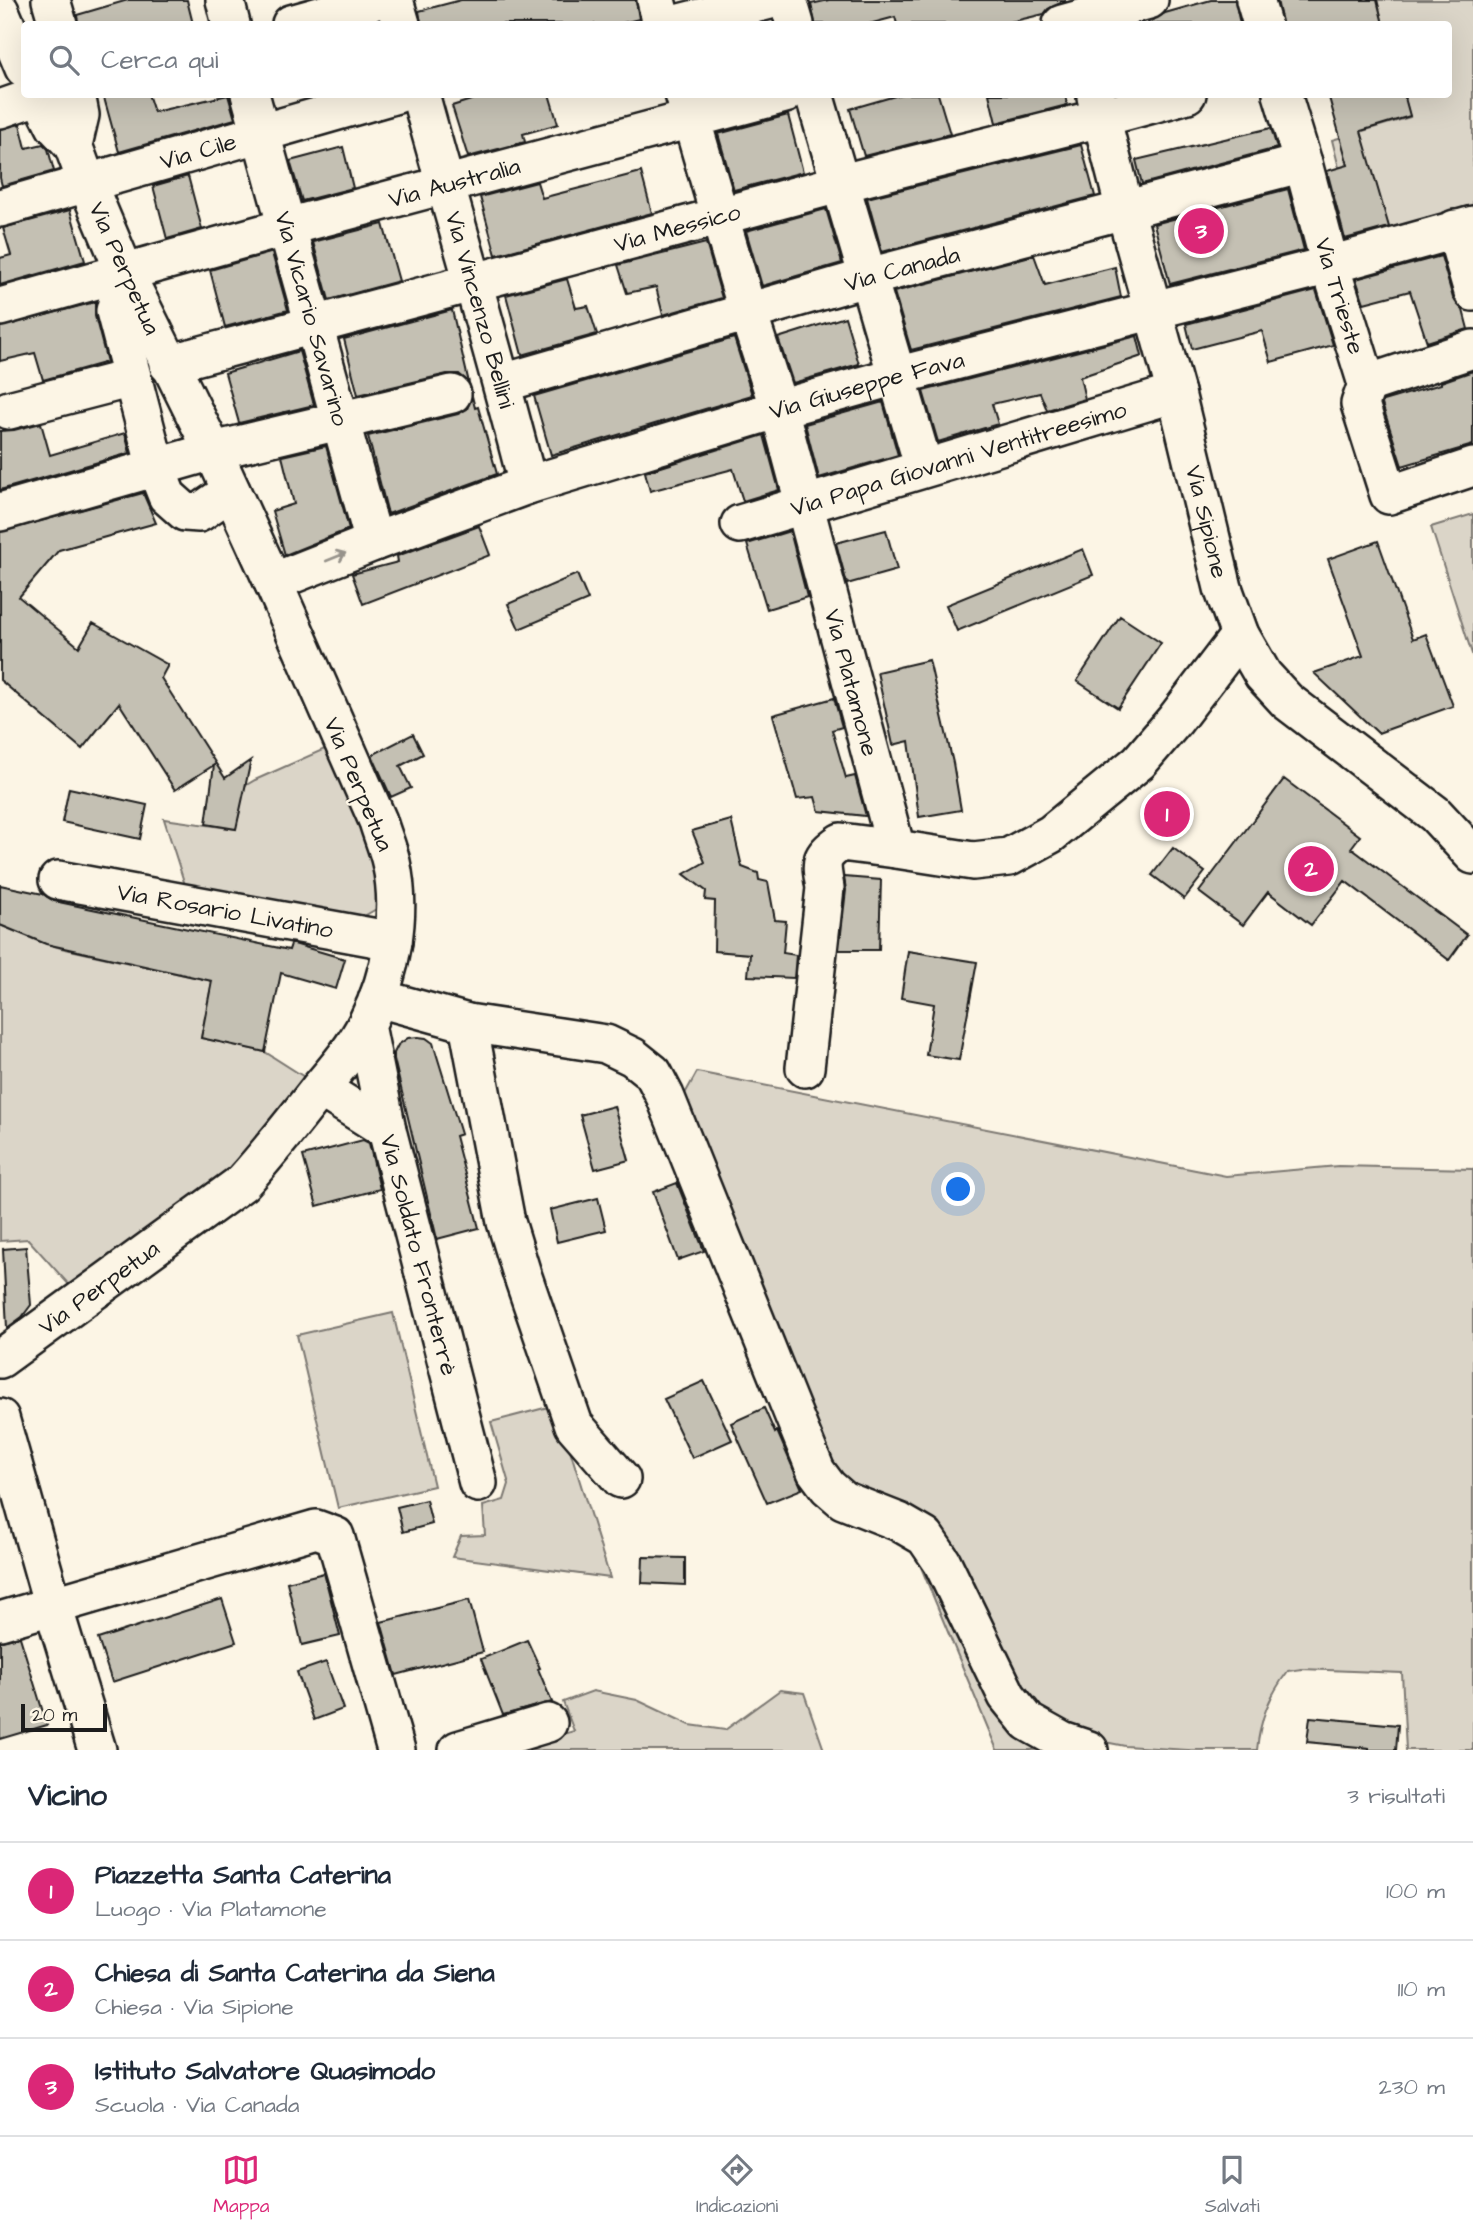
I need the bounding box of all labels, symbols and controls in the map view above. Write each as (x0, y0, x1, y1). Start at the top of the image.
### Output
search box (21, 21, 1452, 98)
icon: search (45, 41, 83, 79)
text: Cerca qui (101, 42, 218, 78)
street label: Via Cile (156, 125, 240, 179)
street label: Via Australia (385, 149, 524, 217)
street label: Via Messico (610, 195, 745, 262)
street label: Via Perpetua (80, 196, 169, 340)
pin: 3 (1178, 205, 1224, 257)
street label: Via Vicario Savarino (265, 208, 357, 430)
street label: Via Vincenzo Bellini (436, 208, 523, 413)
street label: Via Trieste (1306, 234, 1373, 359)
street label: Via Canada (840, 238, 964, 301)
street label: Via Giuseppe Fava (765, 343, 968, 429)
street label: Via Papa Giovanni Ventitreesimo (787, 393, 1131, 526)
street label: Via Sipione (1176, 462, 1236, 582)
one-way arrow (325, 549, 347, 562)
street label: Via Platamone (815, 605, 887, 760)
street label: Via Perpetua (315, 712, 402, 857)
pin: 1 (1144, 788, 1190, 840)
pin: 2 (1288, 843, 1334, 895)
street label: Via Rosario Livatino (114, 875, 336, 948)
street label: Via Soldato Fronterrè (371, 1131, 466, 1379)
your location (941, 1172, 975, 1206)
street label: Via Perpetua (32, 1232, 167, 1344)
scale bar (21, 1701, 107, 1733)
text: 20 m (32, 1702, 77, 1729)
text: Vicino (28, 1775, 107, 1817)
text: 3 risultati (1347, 1780, 1445, 1812)
text: Piazzetta Santa Caterina (95, 1857, 391, 1893)
text: 1 (50, 1875, 52, 1907)
text: 100 m (1386, 1875, 1445, 1907)
text: Luogo · Via Platamone (95, 1893, 327, 1925)
text: Chiesa di Santa Caterina da Siena (95, 1955, 495, 1991)
text: 2 (44, 1973, 58, 2005)
text: 110 m (1397, 1973, 1445, 2005)
text: Chiesa · Via Sipione (95, 1991, 294, 2023)
text: Istituto Salvatore Quasimodo (95, 2053, 435, 2089)
text: 3 (45, 2071, 57, 2103)
text: 230 m (1379, 2071, 1445, 2103)
text: Scuola · Via Canada (95, 2089, 299, 2121)
tab: Mappa (213, 2151, 270, 2220)
tab: Indicazioni (696, 2151, 778, 2220)
tab: Salvati (1205, 2151, 1260, 2220)

